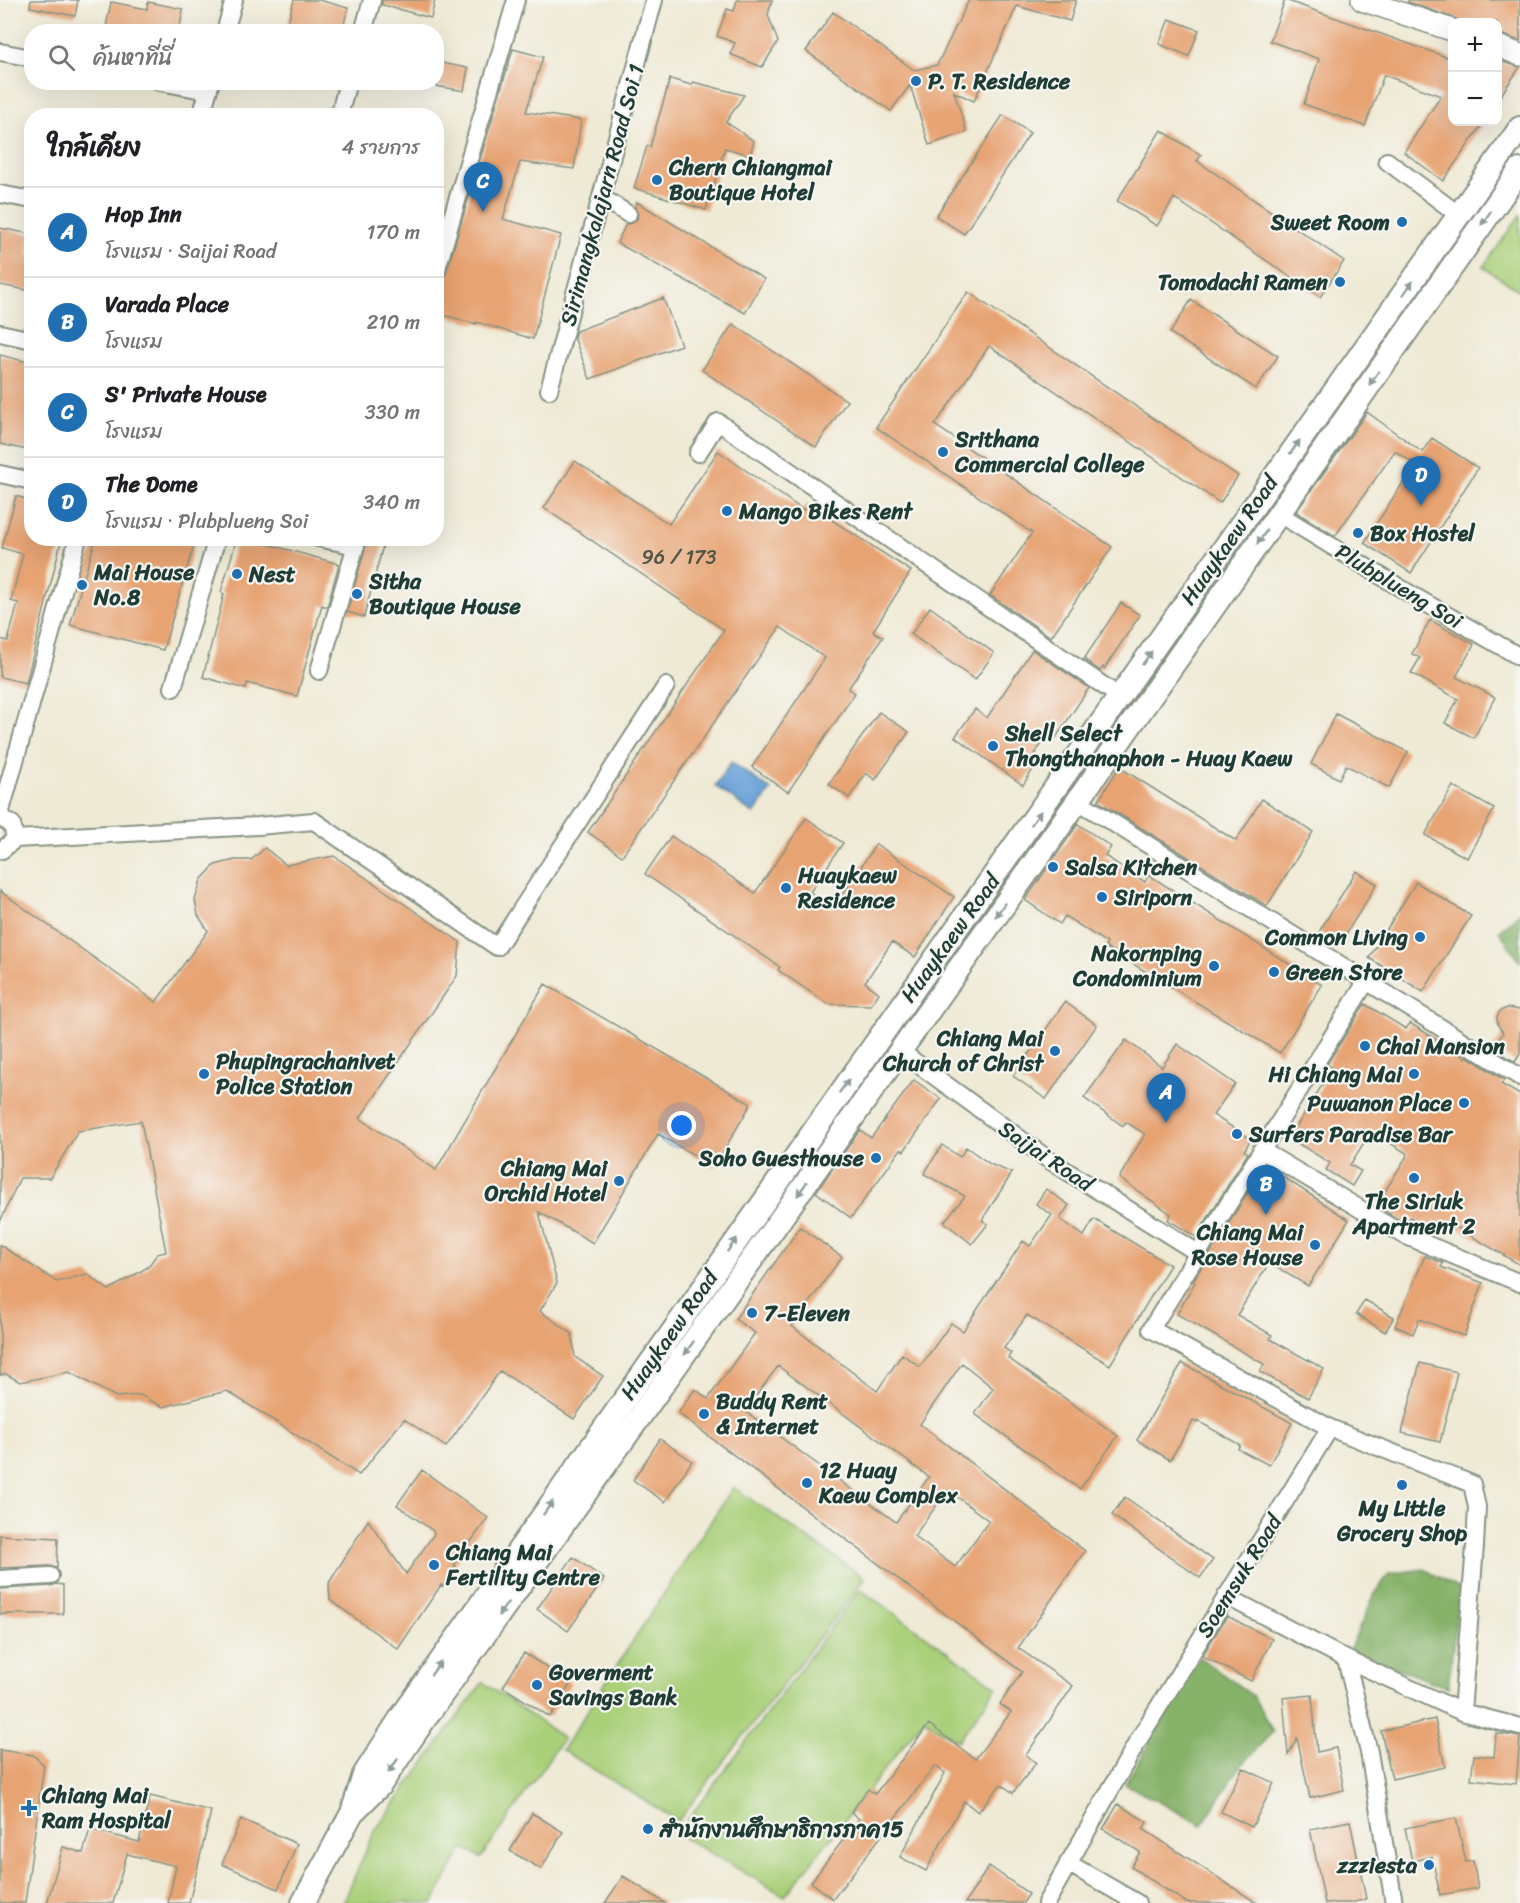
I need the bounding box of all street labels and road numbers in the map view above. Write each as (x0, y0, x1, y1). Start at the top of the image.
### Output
street label: Sirimangkalajarn Road Soi 1 (548, 60, 656, 330)
street label: Huaykaew Road (1169, 465, 1289, 613)
street label: Plubplueng Soi (1328, 532, 1471, 640)
street label: Huaykaew Road (890, 864, 1011, 1011)
street label: Saijai Road (990, 1110, 1103, 1203)
street label: Huaykaew Road (609, 1260, 729, 1408)
street label: Soemsuk Road (1185, 1505, 1293, 1646)

